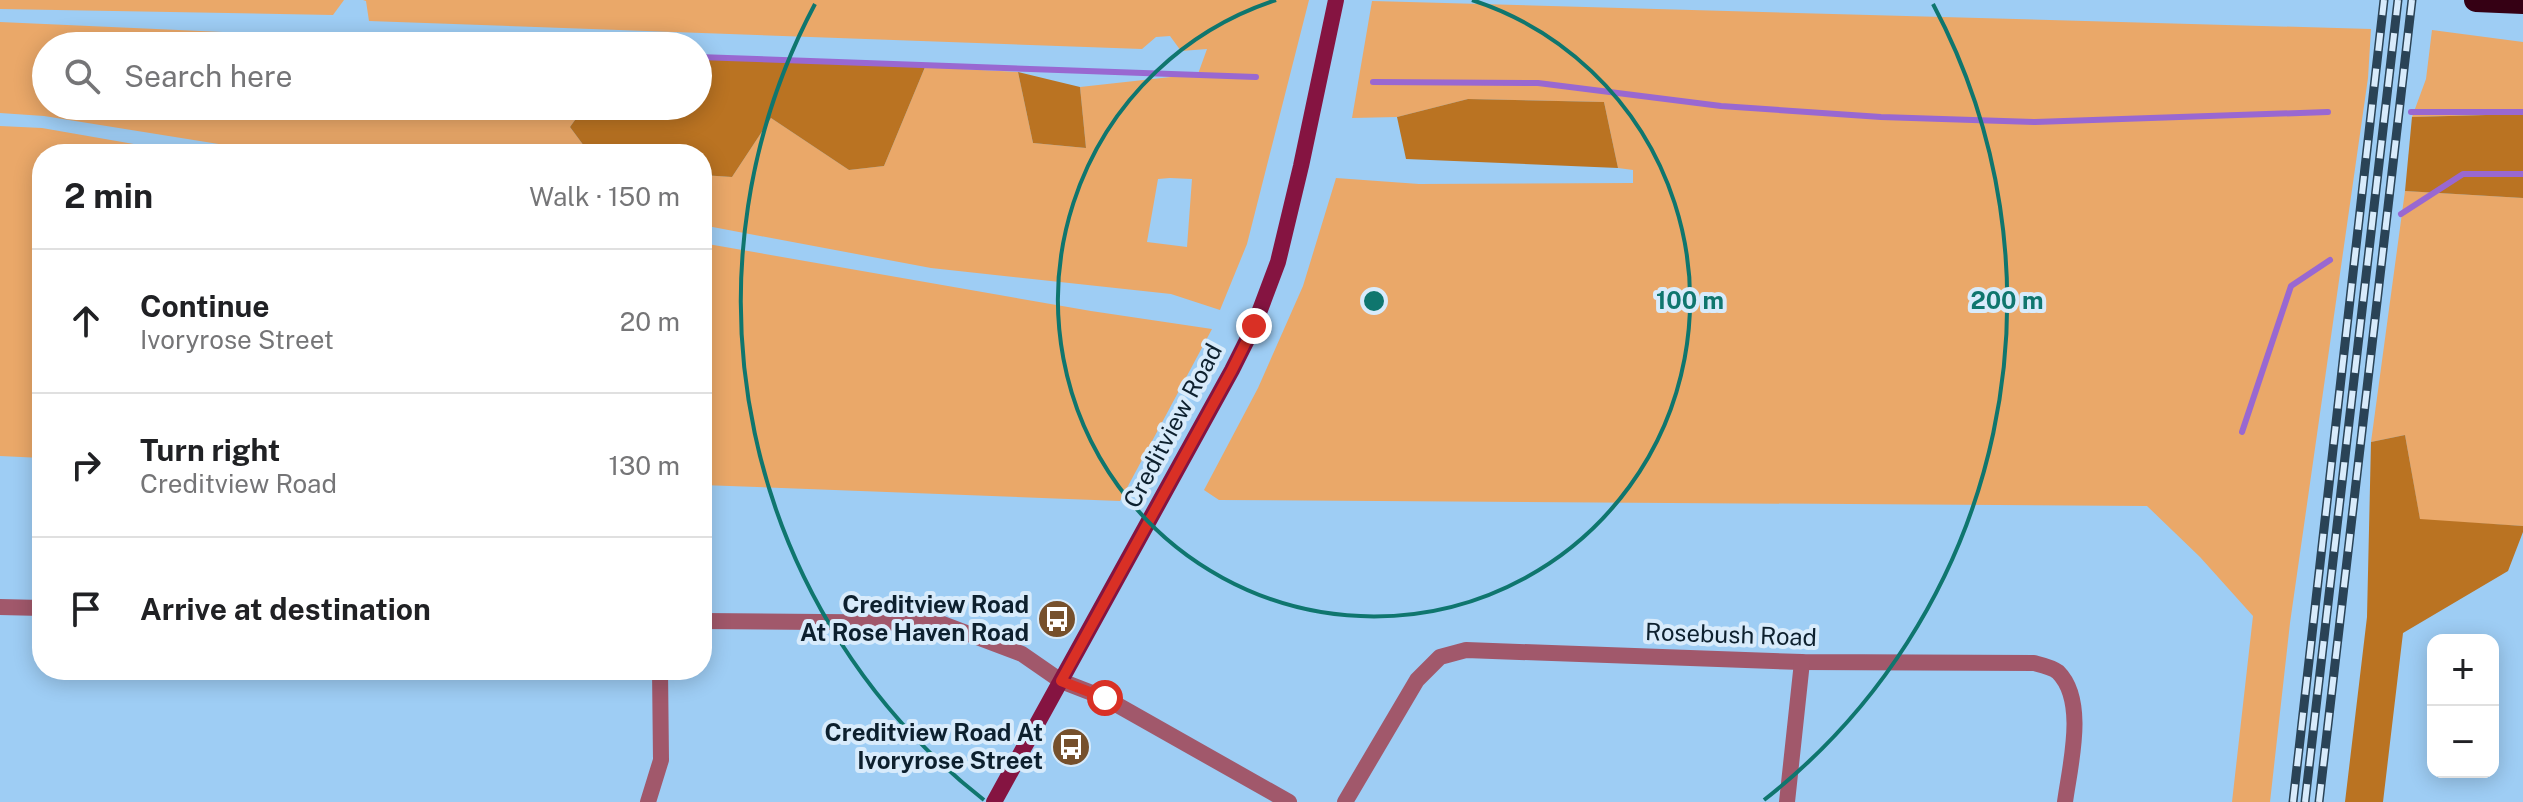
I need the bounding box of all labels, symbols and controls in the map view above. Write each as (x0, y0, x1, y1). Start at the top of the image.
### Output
search box (32, 32, 712, 120)
icon: search (60, 54, 104, 98)
text: Search here (124, 58, 292, 94)
text: 2 min (64, 176, 153, 216)
text: Walk · 150 m (529, 181, 680, 212)
text: 100 m (1656, 286, 1724, 314)
text: 200 m (1970, 286, 2044, 314)
centre of rings (1360, 287, 1388, 315)
text: Continue (140, 288, 270, 324)
icon: ahead (64, 299, 108, 343)
text: 20 m (620, 306, 680, 337)
route end (1236, 308, 1272, 344)
text: Ivoryrose Street (140, 324, 334, 355)
street label: Creditview Road (1117, 339, 1227, 512)
text: Turn right (140, 432, 280, 468)
icon: right (64, 443, 108, 487)
text: 130 m (608, 450, 680, 481)
text: Creditview Road (140, 468, 337, 499)
icon: arrive (64, 587, 108, 631)
place label: Creditview Road At Rose Haven Road (800, 590, 1029, 646)
text: Arrive at destination (140, 591, 431, 627)
bus stop icon: Creditview Road At Rose Haven Road (1036, 598, 1078, 640)
street label: Rosebush Road (1645, 617, 1817, 651)
map controls (2427, 634, 2499, 778)
button: + (2427, 634, 2499, 706)
route start (1087, 680, 1123, 716)
button: − (2427, 706, 2499, 778)
place label: Creditview Road At Ivoryrose Street (825, 718, 1043, 774)
bus stop icon: Creditview Road At Ivoryrose Street (1050, 726, 1092, 768)

